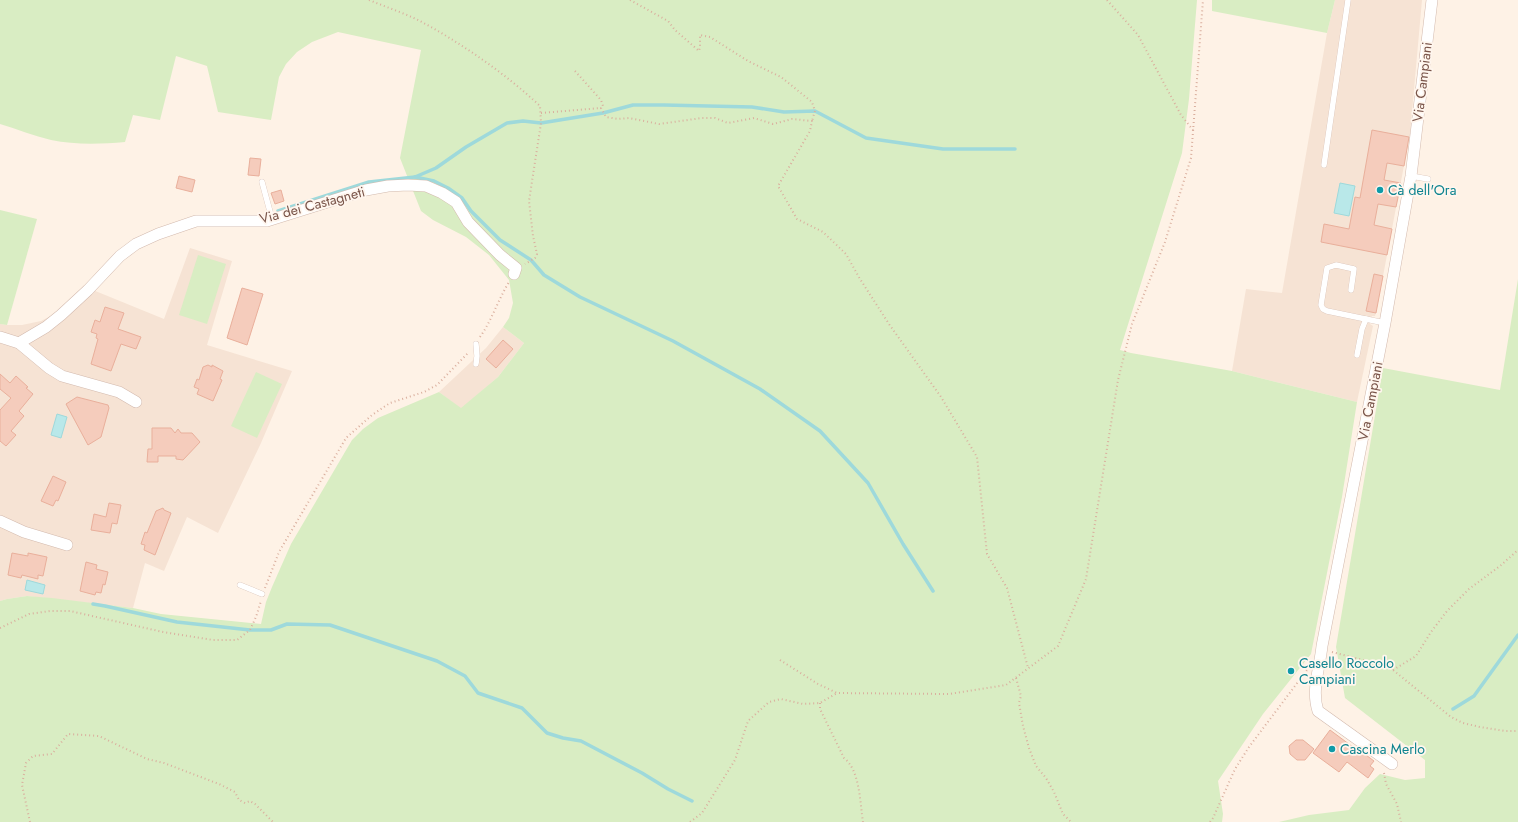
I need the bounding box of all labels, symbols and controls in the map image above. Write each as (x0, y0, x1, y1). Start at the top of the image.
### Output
street label: Via Campiani (1407, 41, 1437, 123)
place label: Cà dell'Ora (1388, 180, 1456, 200)
street label: Via dei Castagneti (257, 181, 367, 229)
marker: Cà dell'Ora (1375, 185, 1385, 195)
street label: Via Campiani (1353, 360, 1387, 442)
place label: Casello Roccolo Campiani (1299, 653, 1394, 689)
marker: Casello Roccolo Campiani (1286, 666, 1296, 676)
place label: Cascina Merlo (1340, 739, 1425, 759)
marker: Cascina Merlo (1327, 744, 1337, 754)

